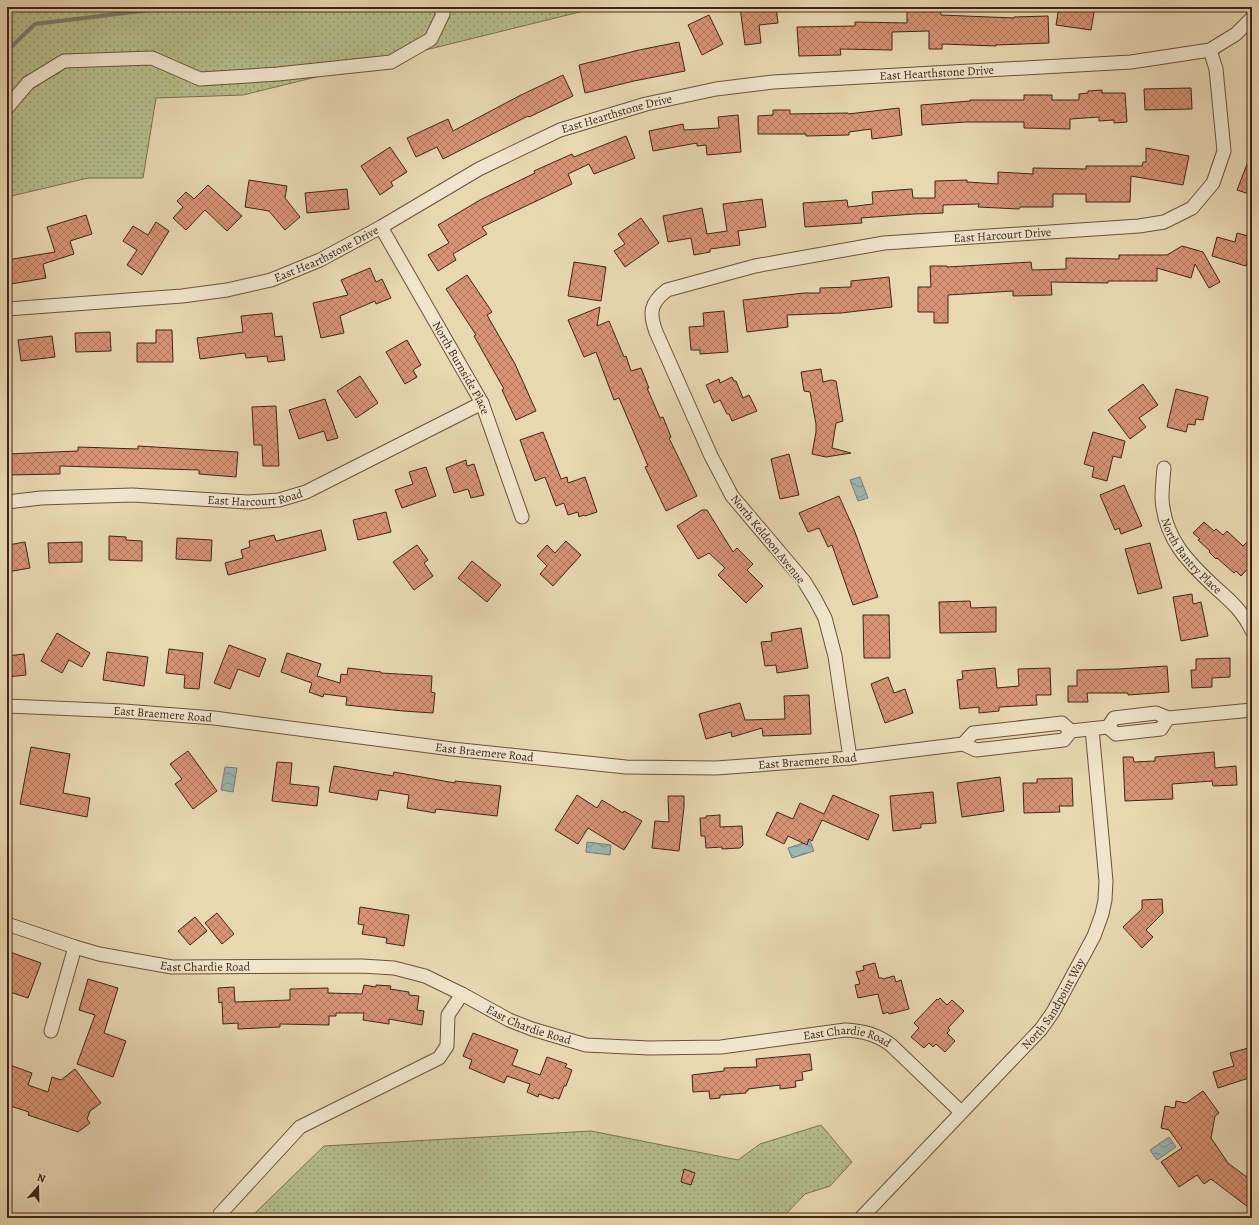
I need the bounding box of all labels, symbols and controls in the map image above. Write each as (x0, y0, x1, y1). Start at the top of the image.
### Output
street label: East Hearthstone Drive (879, 62, 994, 84)
street label: East Hearthstone Drive (559, 91, 673, 137)
street label: East Hearthstone Drive (271, 222, 381, 286)
street label: East Harcourt Drive (953, 224, 1052, 246)
street label: North Burnside Place (429, 318, 493, 416)
street label: East Harcourt Road (207, 485, 305, 510)
street label: North Keldoon Avenue (727, 491, 809, 587)
street label: North Bantry Place (1157, 516, 1225, 598)
street label: East Braemere Road (113, 703, 213, 726)
street label: East Braemere Road (434, 739, 535, 765)
street label: East Braemere Road (758, 749, 858, 773)
street label: North Sandpoint Way (1018, 955, 1089, 1053)
street label: East Chardie Road (159, 957, 251, 975)
street label: East Chardie Road (483, 1001, 574, 1048)
street label: East Chardie Road (802, 1022, 895, 1051)
north arrow (18, 1167, 58, 1207)
text: N (35, 1170, 48, 1186)

